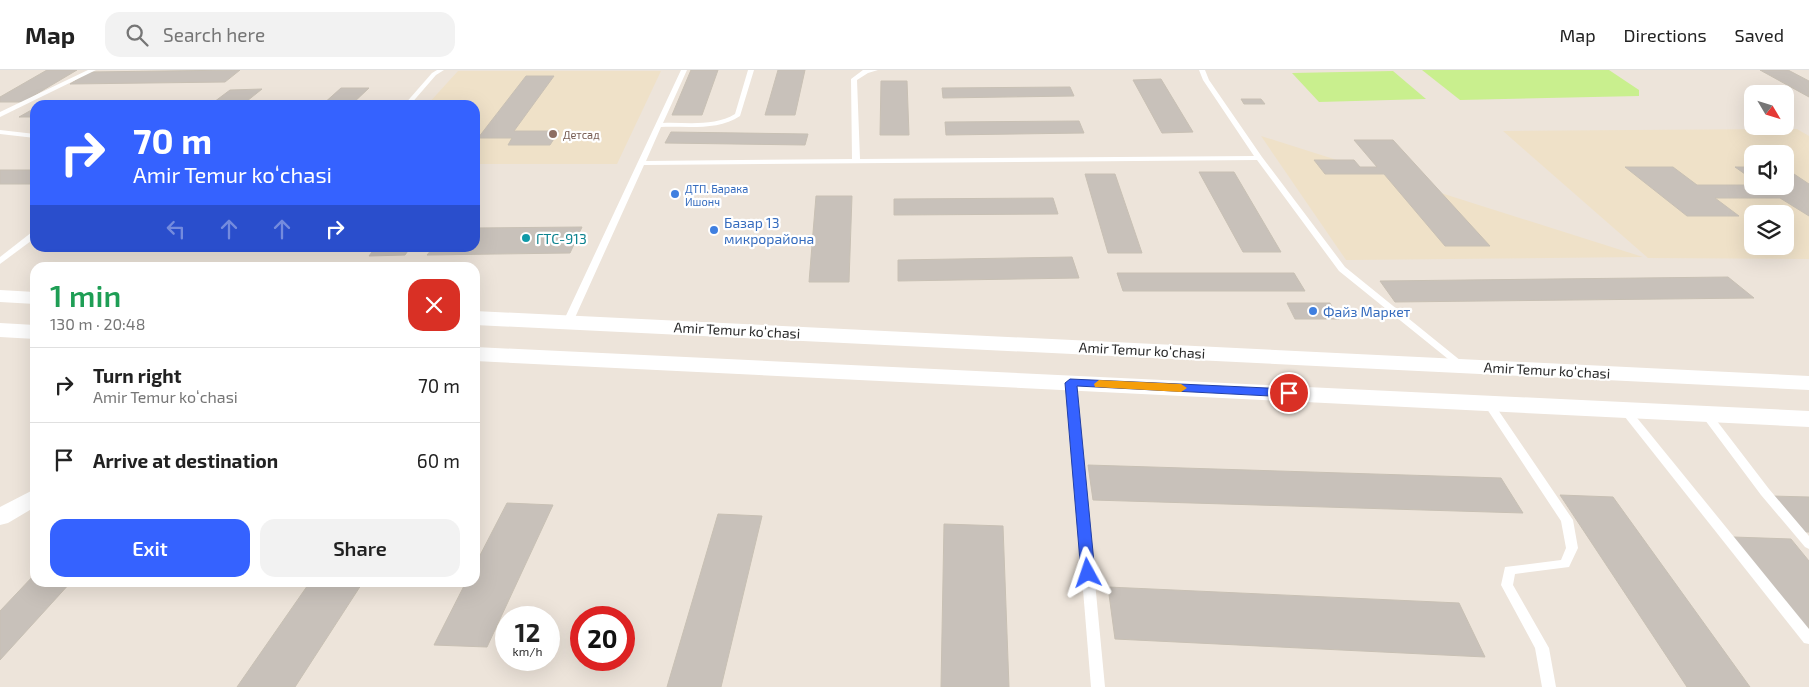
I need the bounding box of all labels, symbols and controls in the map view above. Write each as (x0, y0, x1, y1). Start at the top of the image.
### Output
search box (105, 12, 455, 57)
text: Map (25, 20, 75, 49)
icon: search (123, 21, 151, 49)
text: Search here (163, 23, 265, 46)
text: Map (1559, 24, 1596, 46)
text: Directions (1624, 24, 1707, 46)
text: Saved (1735, 24, 1784, 46)
north arrow (1744, 85, 1794, 135)
map controls (1744, 85, 1794, 255)
text: 70 m (133, 119, 212, 161)
icon: right (50, 120, 115, 185)
marker: Детсад (547, 128, 559, 140)
place label: Детсад (563, 128, 600, 141)
button: sound (1744, 145, 1794, 195)
text: Amir Temur koʻchasi (133, 161, 332, 187)
place label: ДТП. Барака Ишонч (685, 182, 748, 208)
marker: ДТП. Барака Ишонч (669, 188, 681, 200)
button: layers (1744, 205, 1794, 255)
place label: Базар 13 микрорайона (724, 214, 814, 247)
icon: left (162, 215, 190, 243)
icon: ahead (215, 215, 243, 243)
icon: ahead (268, 215, 296, 243)
icon: right (321, 215, 349, 243)
marker: Базар 13 микрорайона (708, 224, 720, 236)
place label: ГТС-913 (536, 230, 587, 247)
marker: ГТС-913 (520, 232, 532, 244)
text: 1 min (50, 277, 121, 313)
button: close (408, 279, 460, 331)
place label: Файз Маркет (1323, 303, 1410, 320)
marker: Файз Маркет (1307, 305, 1319, 317)
text: 130 m · 20:48 (50, 314, 145, 333)
street label: Amir Temur koʻchasi (673, 318, 801, 342)
street label: Amir Temur koʻchasi (1078, 338, 1206, 362)
street label: Amir Temur koʻchasi (1483, 358, 1611, 382)
text: Turn right (93, 364, 181, 387)
icon: right (50, 371, 78, 399)
pin (1268, 372, 1310, 414)
text: 70 m (418, 374, 460, 397)
icon: arrive (1275, 379, 1303, 407)
text: Amir Temur koʻchasi (93, 387, 238, 406)
icon: arrive (50, 446, 78, 474)
text: Arrive at destination (93, 449, 278, 472)
text: 60 m (417, 449, 460, 472)
button: Exit (50, 519, 250, 577)
button: Share (260, 519, 460, 577)
position arrow (1061, 546, 1113, 598)
speed limit sign: 20 (570, 606, 635, 671)
text: 12 (515, 617, 540, 647)
text: km/h (513, 644, 542, 658)

